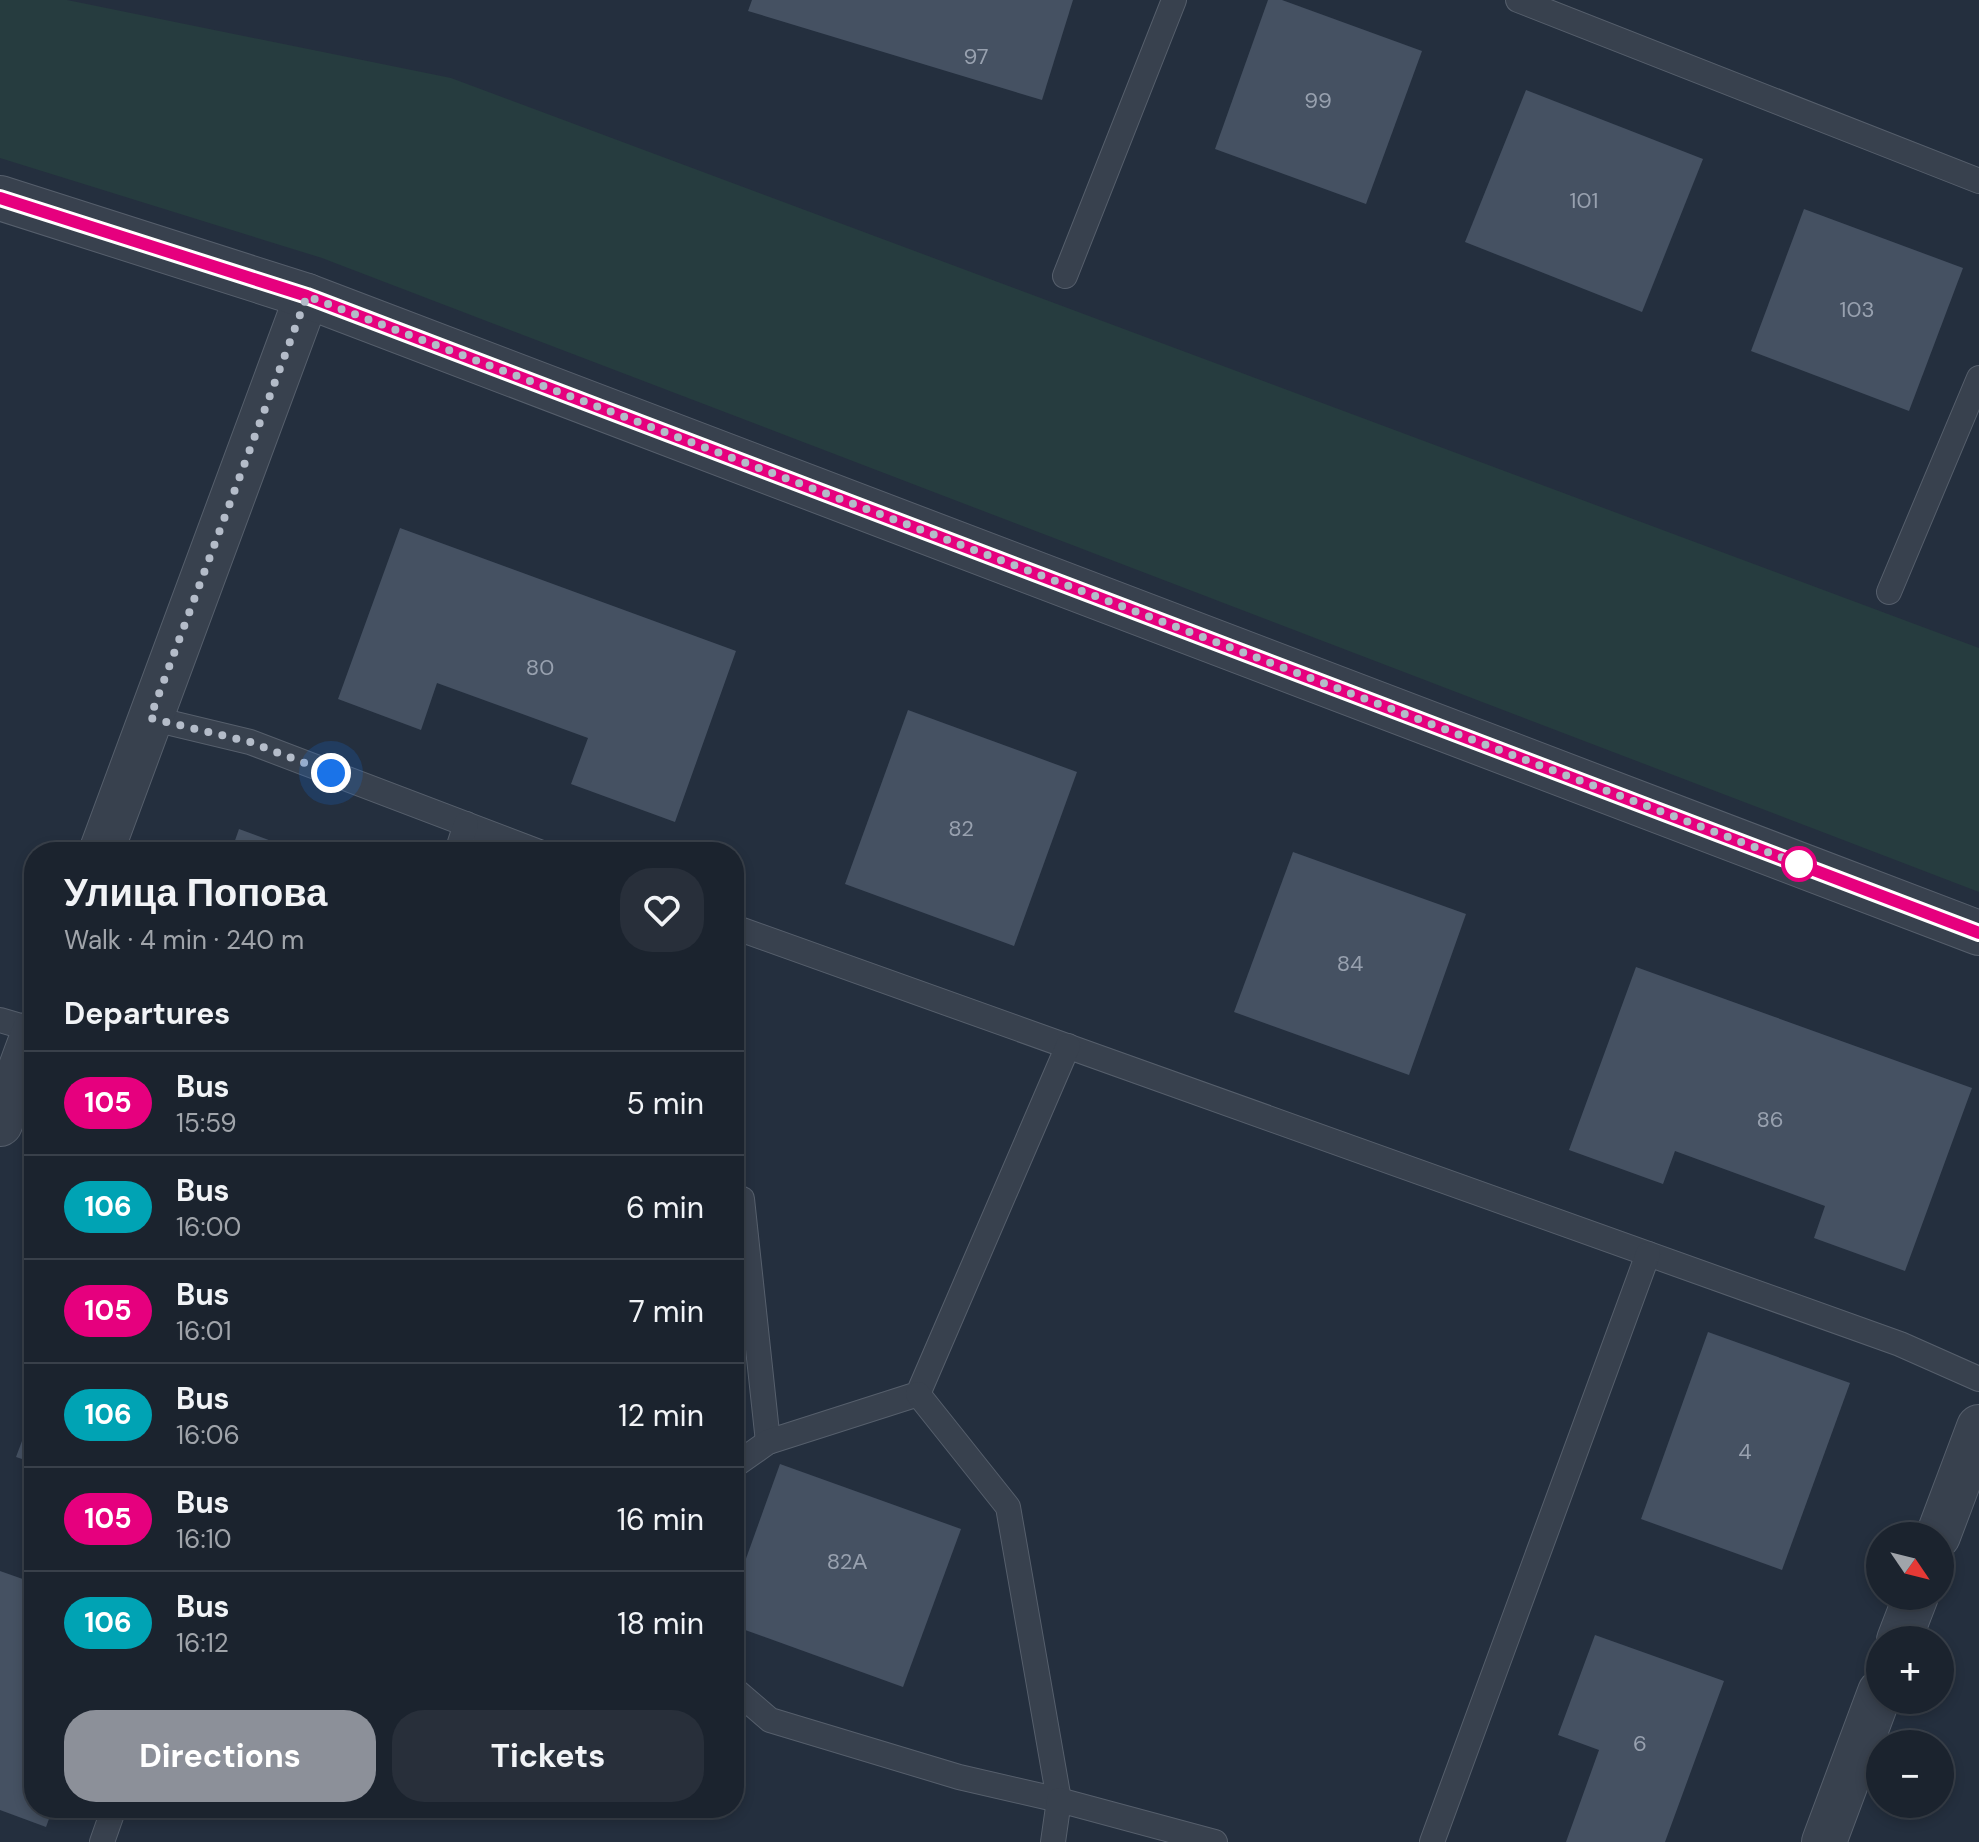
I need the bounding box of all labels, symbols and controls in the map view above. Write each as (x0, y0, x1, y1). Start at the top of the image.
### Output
house number: 97 (964, 42, 989, 71)
house number: 99 (1304, 86, 1332, 115)
house number: 101 (1570, 186, 1598, 215)
house number: 103 (1840, 295, 1874, 324)
house number: 80 (526, 653, 554, 682)
your location (311, 753, 351, 793)
house number: 82 (948, 814, 974, 843)
unlabelled marker (1782, 847, 1816, 881)
text: Улица Попова (64, 868, 327, 918)
button: heart (620, 868, 704, 952)
text: Walk · 4 min · 240 m (64, 923, 304, 957)
house number: 84 (1337, 949, 1363, 978)
text: Departures (64, 994, 230, 1033)
text: Bus (176, 1067, 230, 1106)
text: 105 (84, 1084, 132, 1121)
text: 5 min (627, 1084, 704, 1123)
house number: 86 (1756, 1105, 1784, 1134)
text: 15:59 (176, 1106, 237, 1140)
text: Bus (176, 1171, 230, 1210)
text: 106 (84, 1188, 132, 1225)
text: 6 min (626, 1188, 704, 1227)
text: 16:00 (176, 1210, 241, 1244)
text: Bus (176, 1275, 230, 1314)
text: 105 (84, 1292, 132, 1329)
text: 7 min (629, 1292, 704, 1331)
text: 16:01 (176, 1314, 232, 1348)
text: Bus (176, 1379, 230, 1418)
text: 106 (84, 1396, 132, 1433)
text: 12 min (618, 1396, 704, 1435)
text: 16:06 (176, 1418, 240, 1452)
house number: 4 (1738, 1437, 1752, 1466)
text: Bus (176, 1483, 230, 1522)
text: 105 (84, 1500, 132, 1537)
text: 16 min (617, 1500, 704, 1539)
text: 16:10 (176, 1522, 232, 1556)
north arrow (1866, 1522, 1954, 1610)
map controls (1866, 1522, 1954, 1818)
house number: 82А (827, 1547, 867, 1576)
text: Bus (176, 1587, 230, 1626)
text: 106 (84, 1604, 132, 1641)
text: 18 min (617, 1604, 704, 1643)
text: 16:12 (176, 1626, 229, 1660)
button: + (1866, 1626, 1954, 1714)
button: Directions (64, 1710, 376, 1802)
button: Tickets (392, 1710, 704, 1802)
house number: 6 (1633, 1729, 1647, 1758)
button: − (1866, 1730, 1954, 1818)

